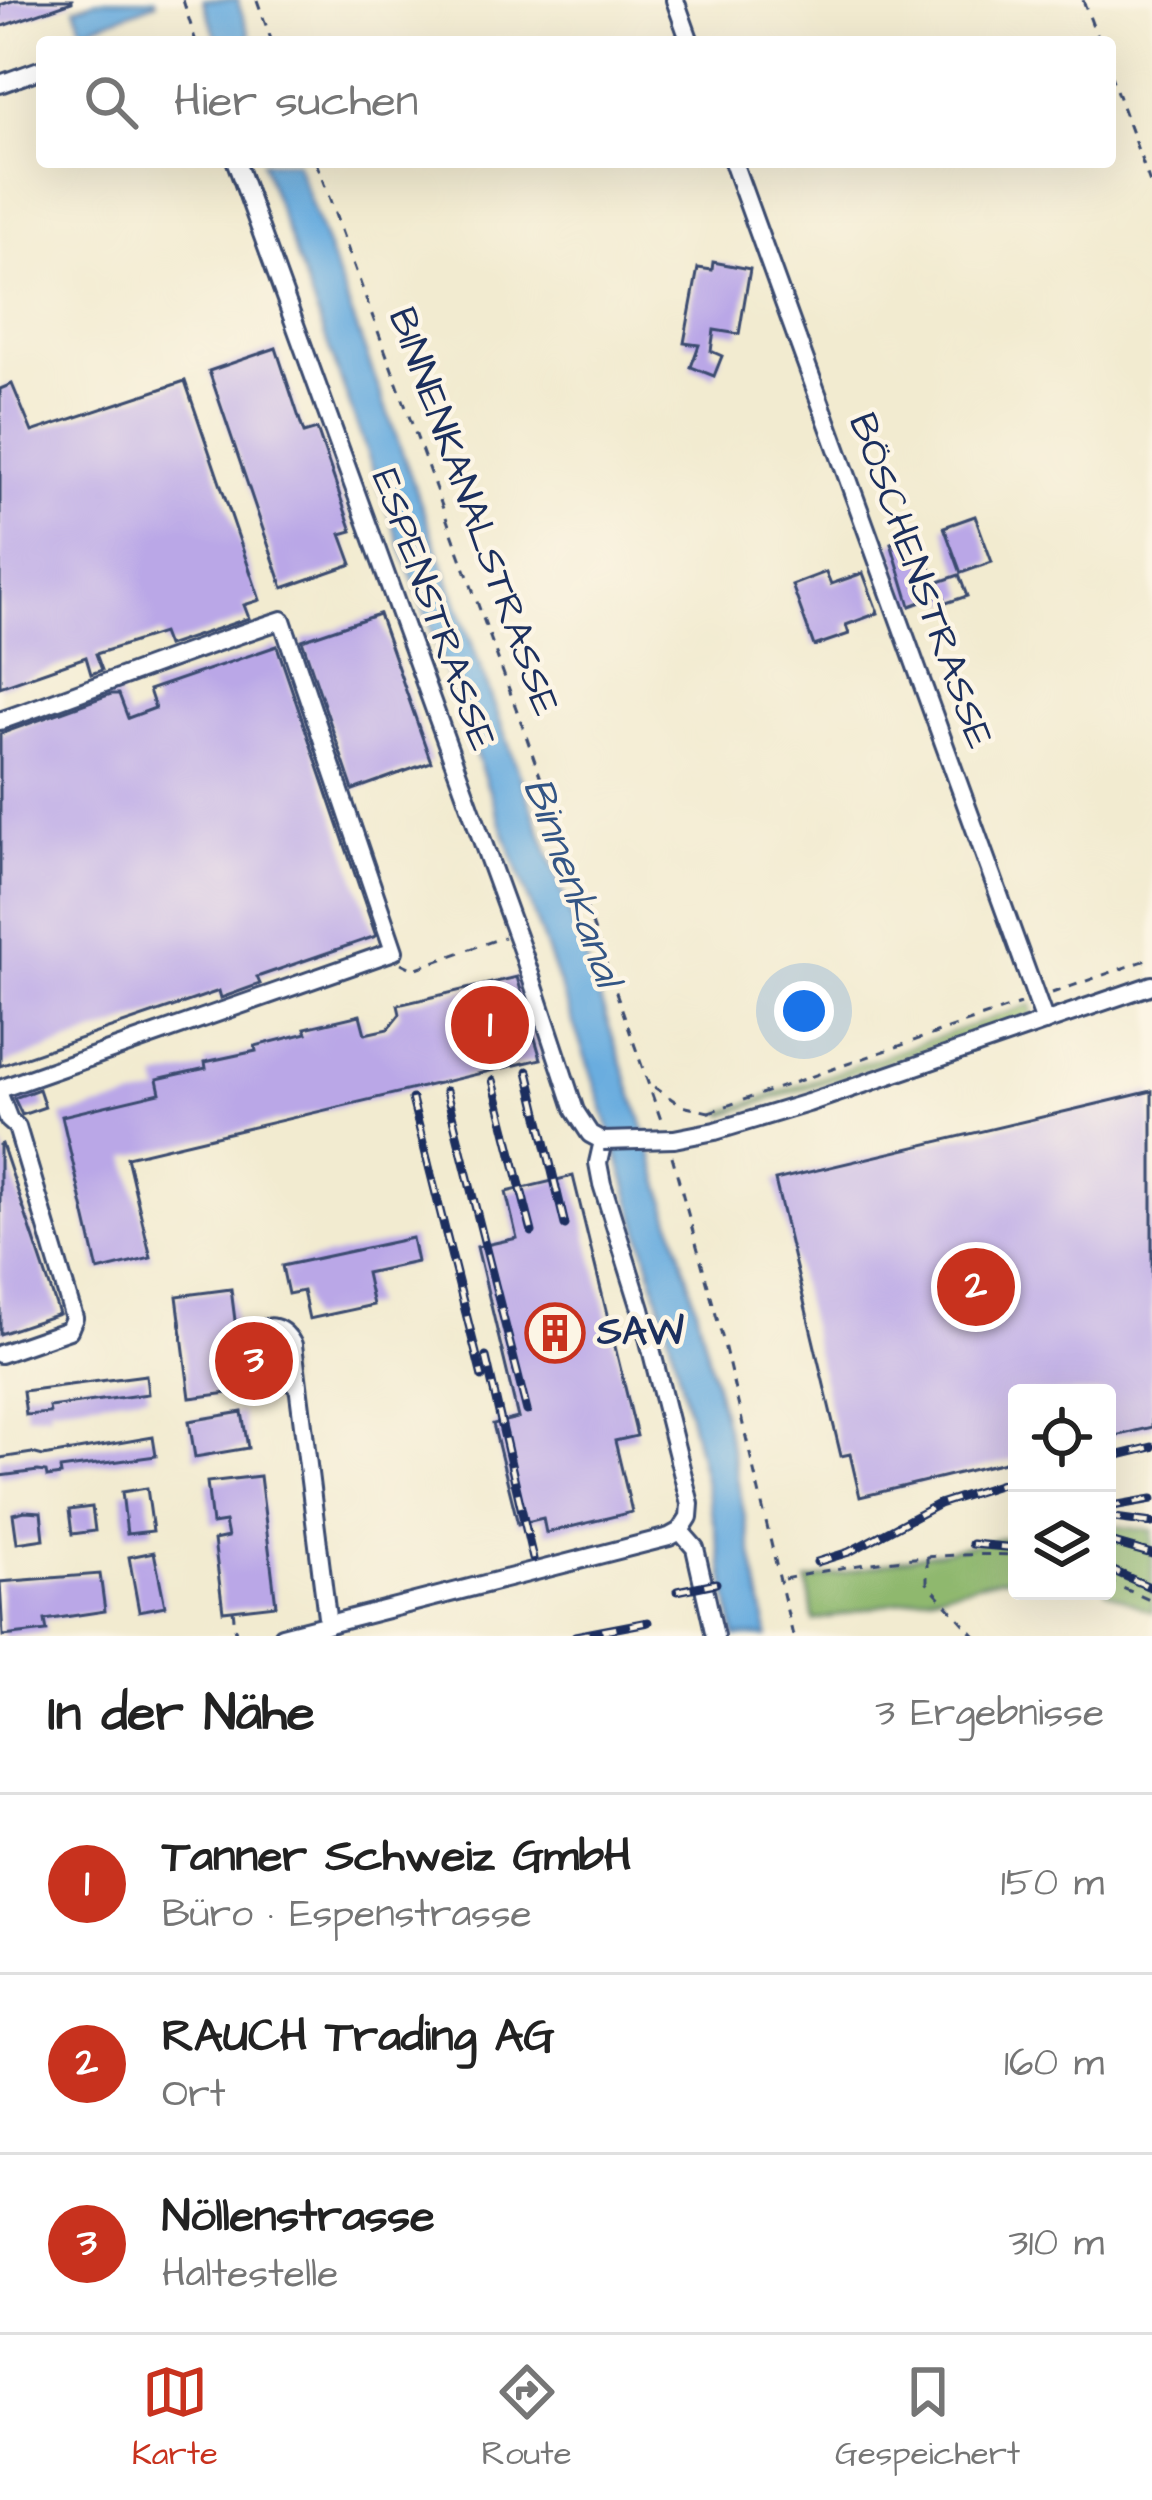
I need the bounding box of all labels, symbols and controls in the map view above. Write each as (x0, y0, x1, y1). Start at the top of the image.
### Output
search box (36, 36, 1116, 168)
icon: search (78, 69, 144, 135)
text: Hier suchen (174, 71, 418, 133)
street label: BINNENKANALSTRASSE (374, 301, 572, 723)
street label: BÖSCHENSTRASSE (834, 406, 1006, 756)
street label: ESPENSTRASSE (357, 462, 509, 758)
water label: Binnenkanal (507, 770, 638, 999)
pin: 1 (451, 980, 529, 1070)
your location (774, 981, 834, 1041)
pin: 2 (937, 1242, 1015, 1332)
building icon: SAW (524, 1302, 586, 1364)
place label: SAW (596, 1306, 684, 1360)
pin: 3 (215, 1316, 293, 1406)
map controls (1008, 1384, 1116, 1600)
button: locate (1008, 1384, 1116, 1492)
button: layers (1008, 1492, 1116, 1600)
text: In der Nähe (48, 1679, 315, 1750)
text: 3 Ergebnisse (875, 1687, 1104, 1741)
text: Tanner Schweiz GmbH (162, 1826, 631, 1888)
text: 1 (85, 1857, 90, 1911)
text: 150 m (1001, 1857, 1104, 1911)
text: Büro · Espenstrasse (162, 1888, 532, 1942)
text: RAUCH Trading AG (162, 2006, 555, 2068)
text: 2 (76, 2037, 98, 2091)
text: 160 m (1004, 2037, 1104, 2091)
text: Ort (162, 2068, 225, 2122)
text: Nöllenstrasse (162, 2186, 435, 2248)
text: 3 (77, 2217, 97, 2271)
text: 310 m (1009, 2217, 1104, 2271)
text: Haltestelle (162, 2248, 338, 2302)
tab: Karte (132, 2359, 218, 2477)
tab: Route (482, 2359, 572, 2477)
tab: Gespeichert (835, 2359, 1020, 2477)

